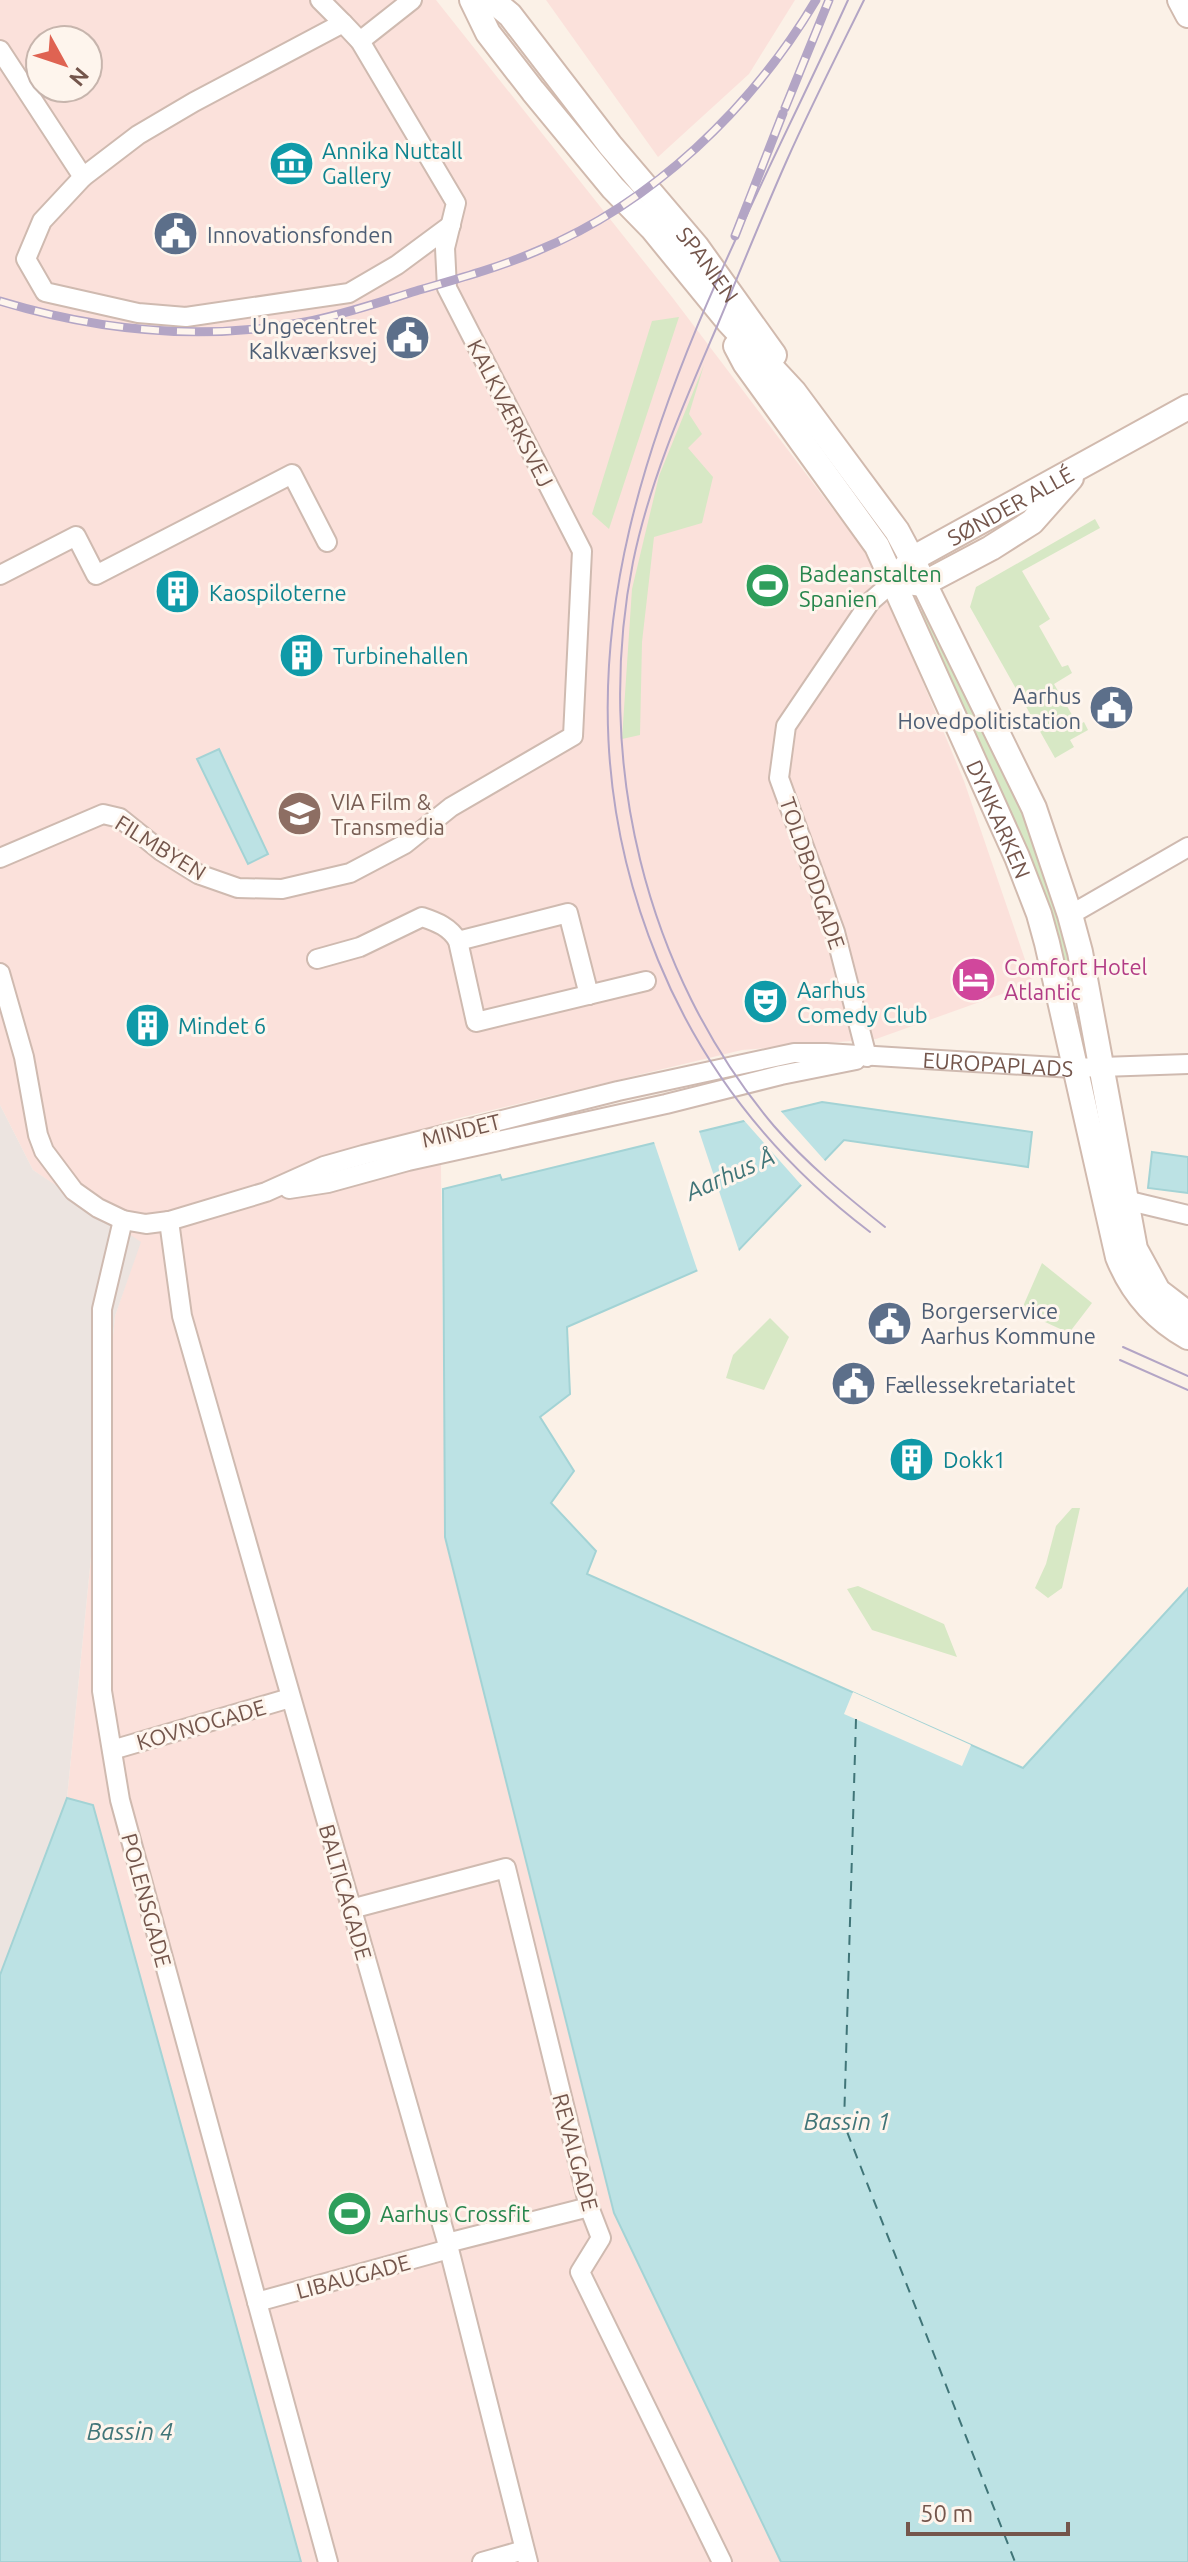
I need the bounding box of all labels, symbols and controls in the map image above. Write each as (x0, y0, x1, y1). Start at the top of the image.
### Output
north arrow (24, 24, 104, 104)
text: N (65, 63, 95, 92)
place label: Annika Nuttall Gallery (322, 138, 463, 188)
museum icon: Annika Nuttall Gallery (267, 139, 315, 187)
public building icon: Innovationsfonden (152, 210, 200, 258)
street label: SPANIEN (672, 221, 744, 307)
place label: Innovationsfonden (207, 222, 393, 247)
place label: Ungecentret Kalkværksvej (249, 313, 377, 363)
public building icon: Ungecentret Kalkværksvej (384, 314, 432, 362)
street label: KALKVÆRKSVEJ (463, 335, 559, 491)
street label: SØNDER ALLÉ (943, 459, 1077, 550)
place label: Badeanstalten Spanien (799, 561, 942, 611)
sports icon: Badeanstalten Spanien (744, 562, 792, 610)
building icon: Kaospiloterne (154, 568, 202, 616)
place label: Kaospiloterne (209, 580, 347, 605)
building icon: Turbinehallen (278, 631, 326, 679)
place label: Turbinehallen (333, 643, 469, 668)
place label: Aarhus Hovedpolitistation (897, 683, 1081, 733)
public building icon: Aarhus Hovedpolitistation (1088, 684, 1136, 732)
street label: DYNKARKEN (962, 756, 1036, 882)
place label: VIA Film & Transmedia (331, 789, 445, 839)
school or university icon: VIA Film & Transmedia (276, 790, 324, 838)
street label: TOLDBODGADE (775, 794, 851, 952)
street label: FILMBYEN (111, 809, 211, 885)
place label: Comfort Hotel Atlantic (1004, 954, 1148, 1004)
hotel icon: Comfort Hotel Atlantic (949, 955, 997, 1003)
place label: Aarhus Comedy Club (797, 977, 928, 1027)
theatre icon: Aarhus Comedy Club (742, 978, 790, 1026)
building icon: Mindet 6 (123, 1001, 171, 1049)
place label: Mindet 6 (178, 1013, 266, 1038)
street label: EUROPAPLADS (922, 1046, 1074, 1080)
street label: MINDET (419, 1108, 503, 1152)
water label: Aarhus Å (680, 1142, 779, 1206)
place label: Borgerservice Aarhus Kommune (921, 1298, 1096, 1348)
public building icon: Borgerservice Aarhus Kommune (866, 1299, 914, 1347)
public building icon: Fællessekretariatet (830, 1360, 878, 1408)
place label: Fællessekretariatet (885, 1372, 1076, 1397)
building icon: Dokk1 (888, 1435, 936, 1483)
place label: Dokk1 (943, 1447, 1006, 1472)
street label: KOVNOGADE (134, 1694, 268, 1754)
street label: BALTICAGADE (315, 1821, 377, 1963)
street label: POLENSGADE (117, 1830, 177, 1970)
street label: REVALGADE (548, 2091, 604, 2213)
water label: Bassin 1 (804, 2108, 890, 2135)
sports icon: Aarhus Crossfit (325, 2189, 373, 2237)
place label: Aarhus Crossfit (380, 2201, 530, 2226)
street label: LIBAUGADE (293, 2249, 413, 2303)
water label: Bassin 4 (87, 2418, 173, 2445)
scale bar (908, 2486, 1068, 2536)
text: 50 m (920, 2500, 973, 2527)

